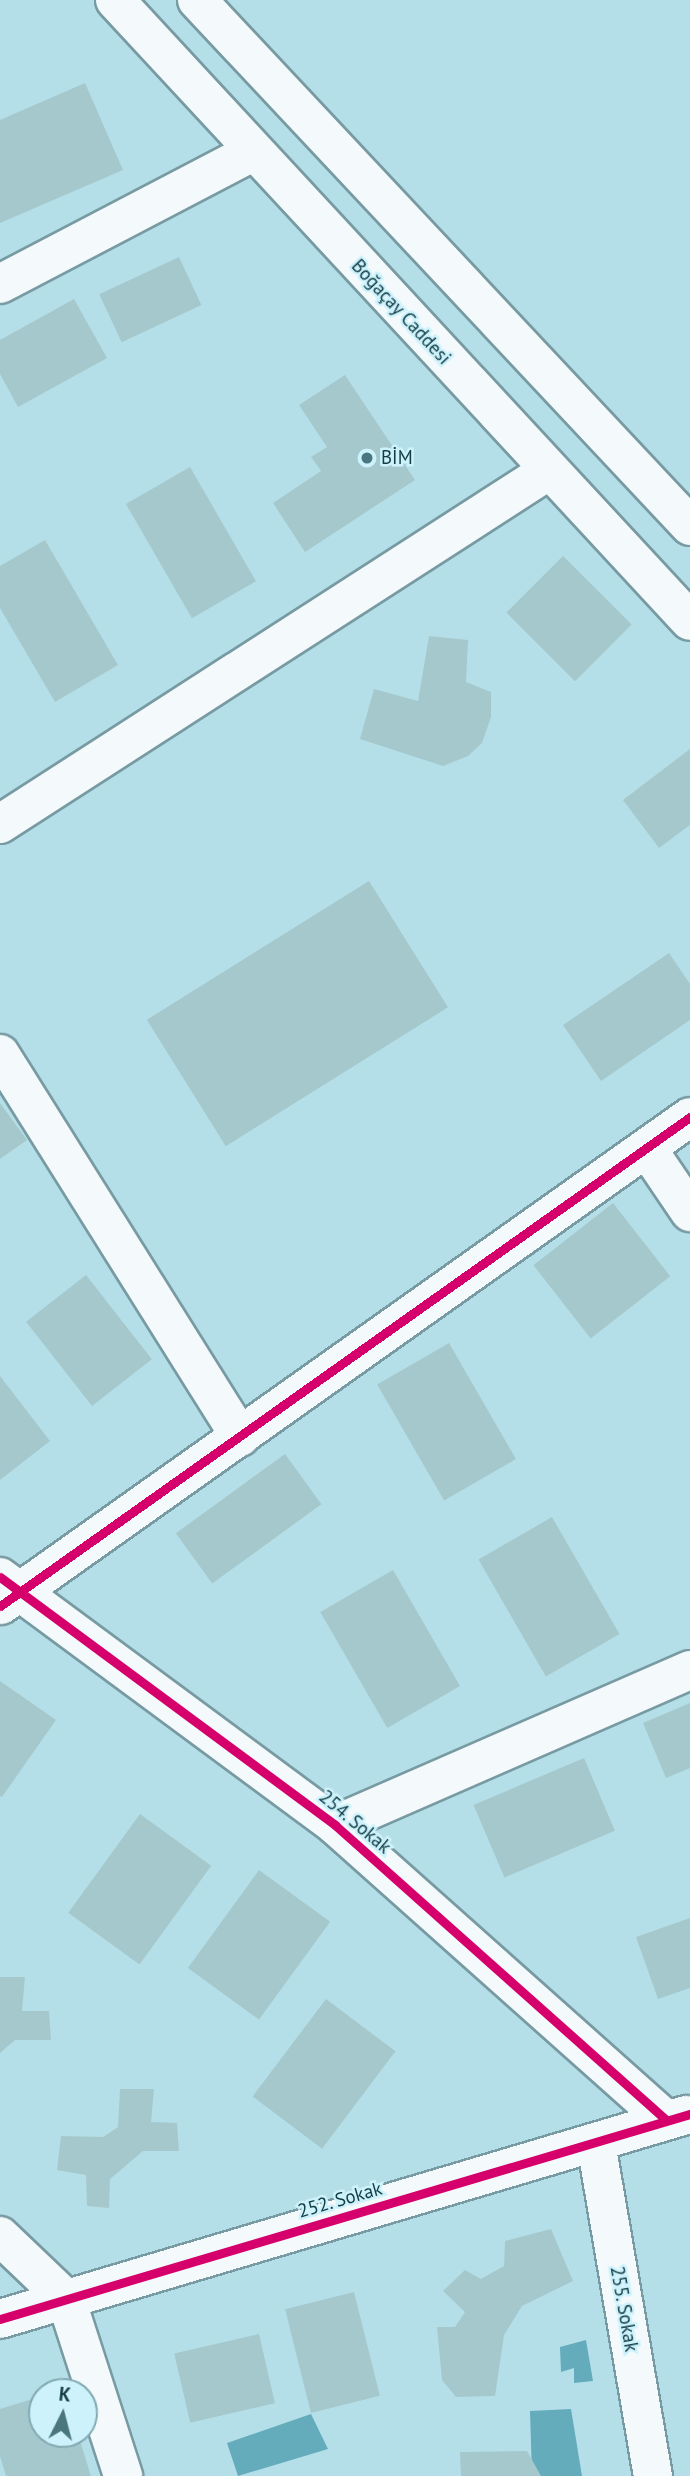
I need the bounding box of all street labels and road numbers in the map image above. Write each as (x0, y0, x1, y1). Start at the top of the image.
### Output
street label: Boğaçay Caddesi (346, 255, 456, 369)
street label: 254. Sokak (314, 1785, 396, 1859)
street label: 252. Sokak (295, 2177, 385, 2223)
street label: 255. Sokak (605, 2264, 643, 2354)

